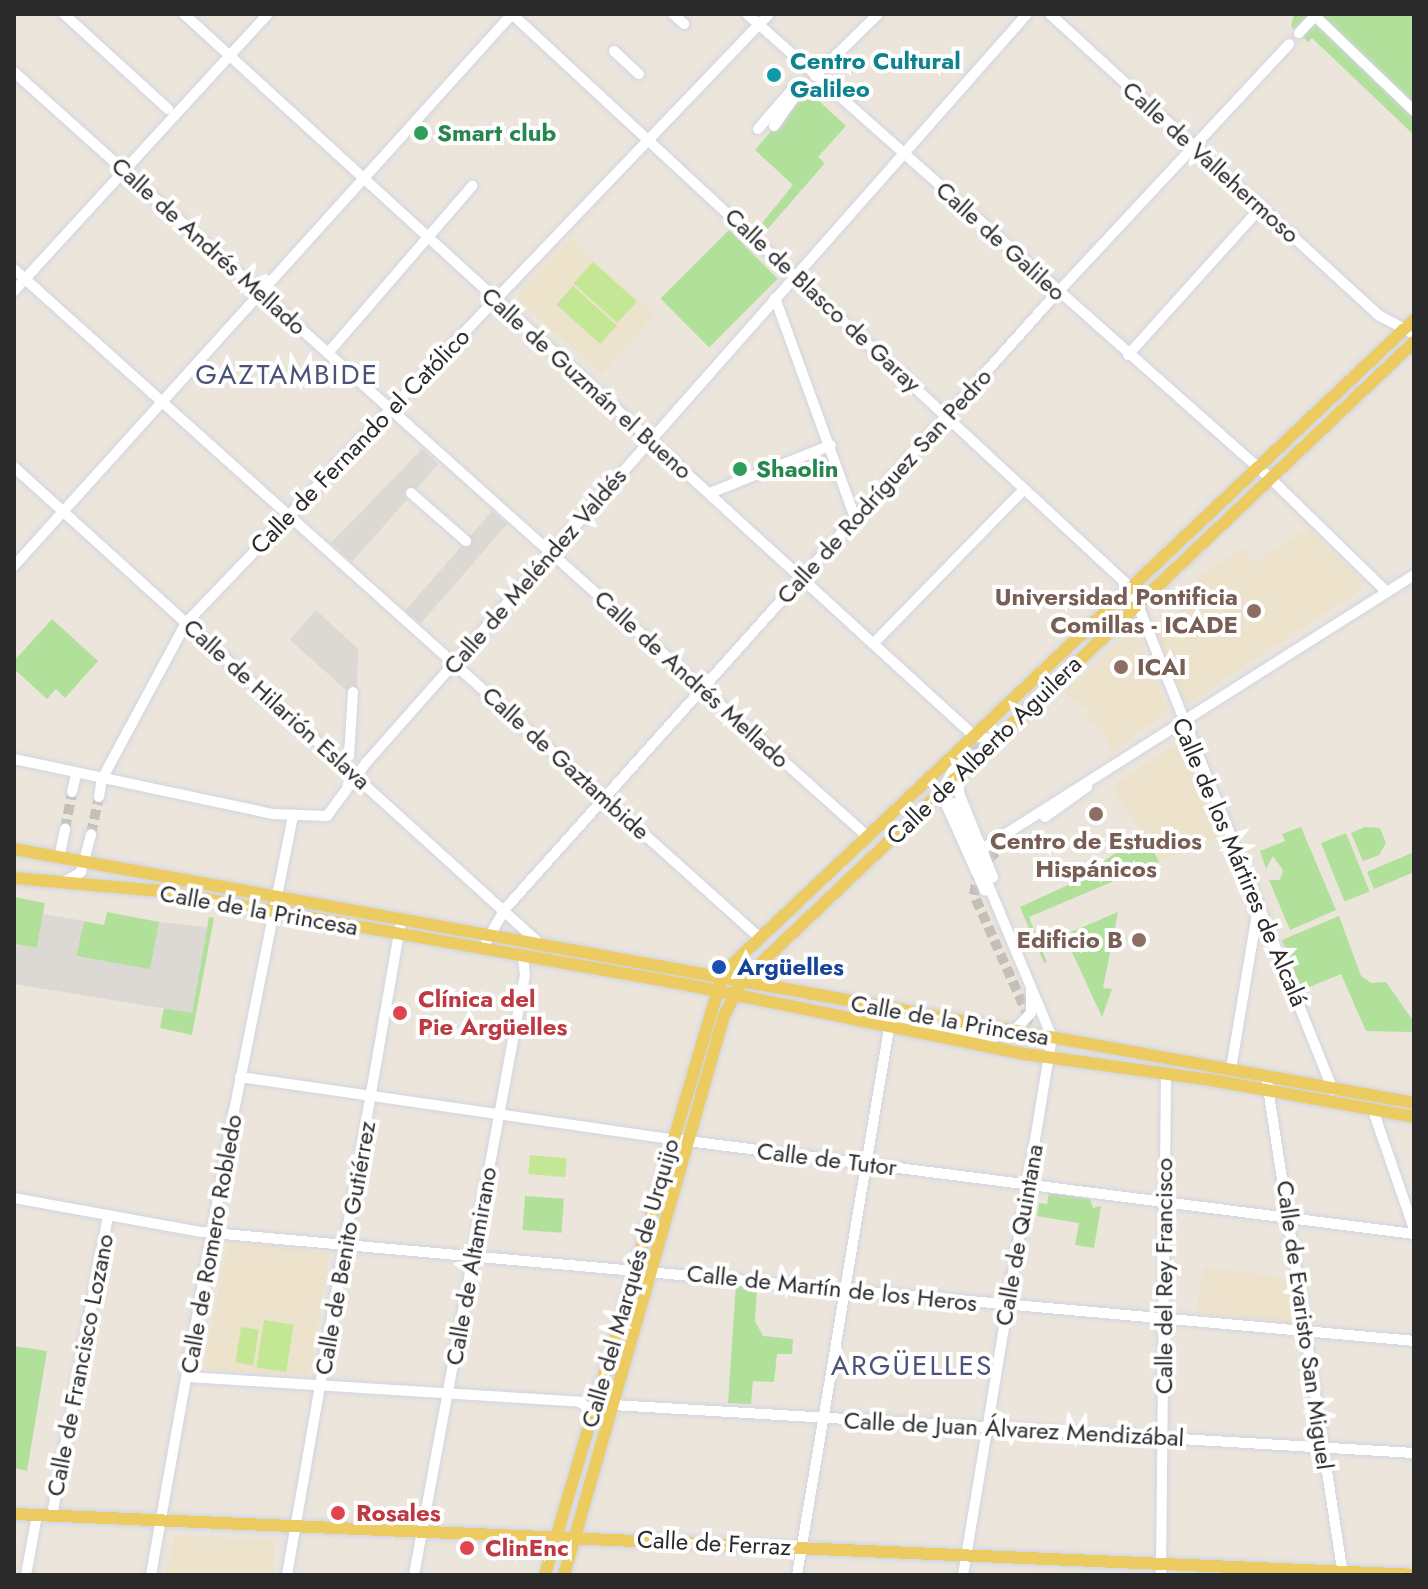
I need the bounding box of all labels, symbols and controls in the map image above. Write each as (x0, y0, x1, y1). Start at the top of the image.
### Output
place label: Centro Cultural Galileo (790, 47, 961, 103)
marker: Centro Cultural Galileo (765, 66, 783, 84)
street label: Calle de Vallehermoso (1117, 75, 1305, 249)
place label: Smart club (437, 119, 556, 147)
marker: Smart club (412, 124, 430, 142)
street label: Calle de Andrés Mellado (106, 151, 312, 341)
street label: Calle de Galileo (930, 175, 1072, 307)
street label: Calle de Blasco de Garay (719, 202, 927, 398)
street label: Calle de Guzmán el Bueno (476, 281, 698, 485)
street label: Calle de Fernando el Católico (245, 322, 475, 560)
district label: GAZTAMBIDE (195, 358, 379, 392)
street label: Calle de Rodríguez San Pedro (771, 362, 997, 610)
place label: Shaolin (756, 455, 839, 483)
marker: Shaolin (731, 460, 749, 478)
street label: Calle de Meléndez Valdés (437, 462, 633, 680)
place label: Universidad Pontificia Comillas - ICADE (995, 583, 1238, 639)
street label: Calle de Andrés Mellado (589, 584, 795, 774)
marker: Universidad Pontificia Comillas - ICADE (1245, 602, 1263, 620)
street label: Calle de Hilarión Eslava (178, 612, 376, 796)
street label: Calle de Alberto Aguilera (881, 649, 1087, 851)
place label: ICAI (1137, 653, 1186, 681)
marker: ICAI (1112, 658, 1130, 676)
street label: Calle de Gaztambide (476, 680, 656, 846)
street label: Calle de los Mártires de Alcalá (1166, 713, 1314, 1011)
marker: Centro de Estudios Hispánicos (1087, 805, 1105, 823)
place label: Centro de Estudios Hispánicos (990, 827, 1202, 883)
street label: Calle de la Princesa (158, 878, 360, 942)
place label: Edificio B (1016, 926, 1123, 954)
marker: Edificio B (1130, 931, 1148, 949)
place label: Argüelles (737, 953, 844, 981)
marker: Argüelles (708, 956, 730, 978)
place label: Clínica del Pie Argüelles (418, 985, 568, 1041)
street label: Calle de la Princesa (849, 988, 1051, 1052)
marker: Clínica del Pie Argüelles (389, 1002, 411, 1024)
street label: Calle de Romero Robledo (174, 1112, 248, 1376)
street label: Calle de Benito Gutiérrez (308, 1119, 382, 1377)
street label: Calle del Marqués de Urquijo (575, 1135, 685, 1431)
street label: Calle de Tutor (755, 1136, 899, 1182)
street label: Calle de Quintana (989, 1142, 1049, 1328)
street label: Calle del Rey Francisco (1150, 1158, 1178, 1394)
street label: Calle de Altamirano (439, 1165, 503, 1367)
street label: Calle de Evaristo San Miguel (1270, 1179, 1340, 1471)
street label: Calle de Francisco Lozano (40, 1231, 120, 1499)
street label: Calle de Martín de los Heros (685, 1258, 979, 1318)
district label: ARGÜELLES (831, 1349, 993, 1383)
street label: Calle de Juan Álvarez Mendizábal (843, 1406, 1185, 1452)
place label: Rosales (356, 1499, 441, 1527)
marker: Rosales (327, 1502, 349, 1524)
street label: Calle de Ferraz (636, 1525, 792, 1561)
place label: ClinEnc (485, 1534, 569, 1562)
marker: ClinEnc (456, 1537, 478, 1559)

